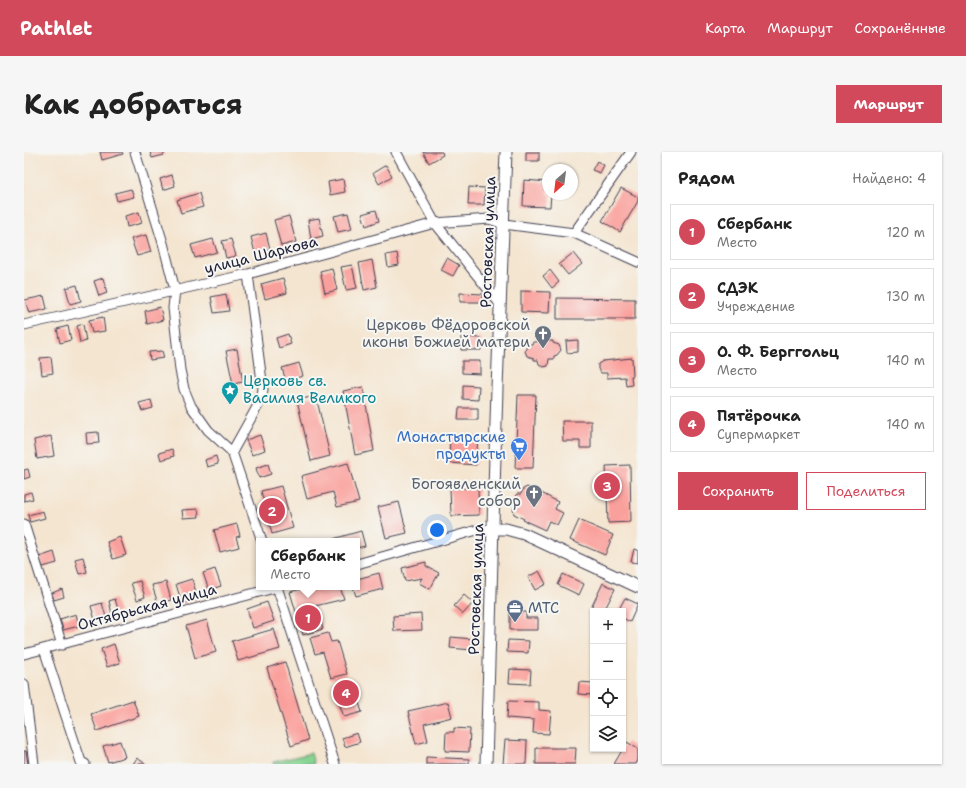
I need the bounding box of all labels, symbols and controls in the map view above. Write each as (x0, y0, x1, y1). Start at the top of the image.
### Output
text: Pathlet (20, 16, 92, 41)
text: Карта (705, 19, 745, 37)
text: Маршрут (767, 19, 833, 37)
text: Сохранённые (855, 19, 946, 37)
text: Как добраться (24, 85, 243, 123)
button: Маршрут (836, 85, 942, 123)
north arrow (542, 164, 578, 200)
text: Рядом (678, 167, 735, 189)
text: Найдено: 4 (852, 170, 926, 187)
street label: Ростовская улица (476, 175, 500, 308)
text: Сбербанк (717, 214, 792, 234)
text: 1 (689, 224, 695, 241)
text: 120 m (887, 224, 925, 241)
street label: улица Шаркова (202, 231, 320, 279)
text: Место (717, 234, 757, 251)
text: СДЭК (717, 278, 758, 298)
text: 2 (687, 288, 697, 305)
text: 130 m (887, 288, 925, 305)
text: Учреждение (717, 298, 795, 315)
place label: Церковь Фёдоровской иконы Божией матери (362, 315, 530, 352)
church icon: Церковь Фёдоровской иконы Божией матери (533, 324, 553, 349)
text: О. Ф. Берггольц (717, 342, 839, 362)
text: 3 (687, 352, 697, 369)
text: 140 m (886, 352, 925, 369)
text: Место (717, 362, 757, 379)
place label: Церковь св. Василия Великого (243, 371, 376, 408)
place icon: Церковь св. Василия Великого (220, 380, 240, 405)
text: Пятёрочка (717, 406, 801, 426)
text: 4 (687, 416, 697, 433)
text: 140 m (886, 416, 925, 433)
text: Супермаркет (717, 426, 800, 443)
place label: Монастырские продукты (397, 427, 506, 464)
supermarket icon: Монастырские продукты (509, 436, 529, 461)
pin: 3 (594, 471, 620, 501)
button: Сохранить (678, 472, 798, 510)
button: Поделиться (806, 472, 926, 510)
place label: Богоявленский собор (411, 474, 521, 511)
church icon: Богоявленский собор (524, 483, 544, 508)
pin: 2 (259, 496, 285, 526)
your location (427, 520, 447, 540)
street label: Ростовская улица (464, 522, 488, 655)
popup (256, 538, 360, 590)
text: Сбербанк (270, 546, 346, 566)
text: Место (270, 566, 311, 583)
street label: Октябрьская улица (75, 579, 219, 635)
office icon: МТС (505, 598, 525, 623)
place label: МТС (528, 598, 559, 618)
pin: 1 (295, 603, 321, 633)
map controls (590, 608, 626, 752)
button: + (590, 608, 626, 644)
button: − (590, 644, 626, 680)
pin: 4 (333, 678, 359, 708)
button: locate (590, 680, 626, 716)
button: layers (590, 716, 626, 752)

